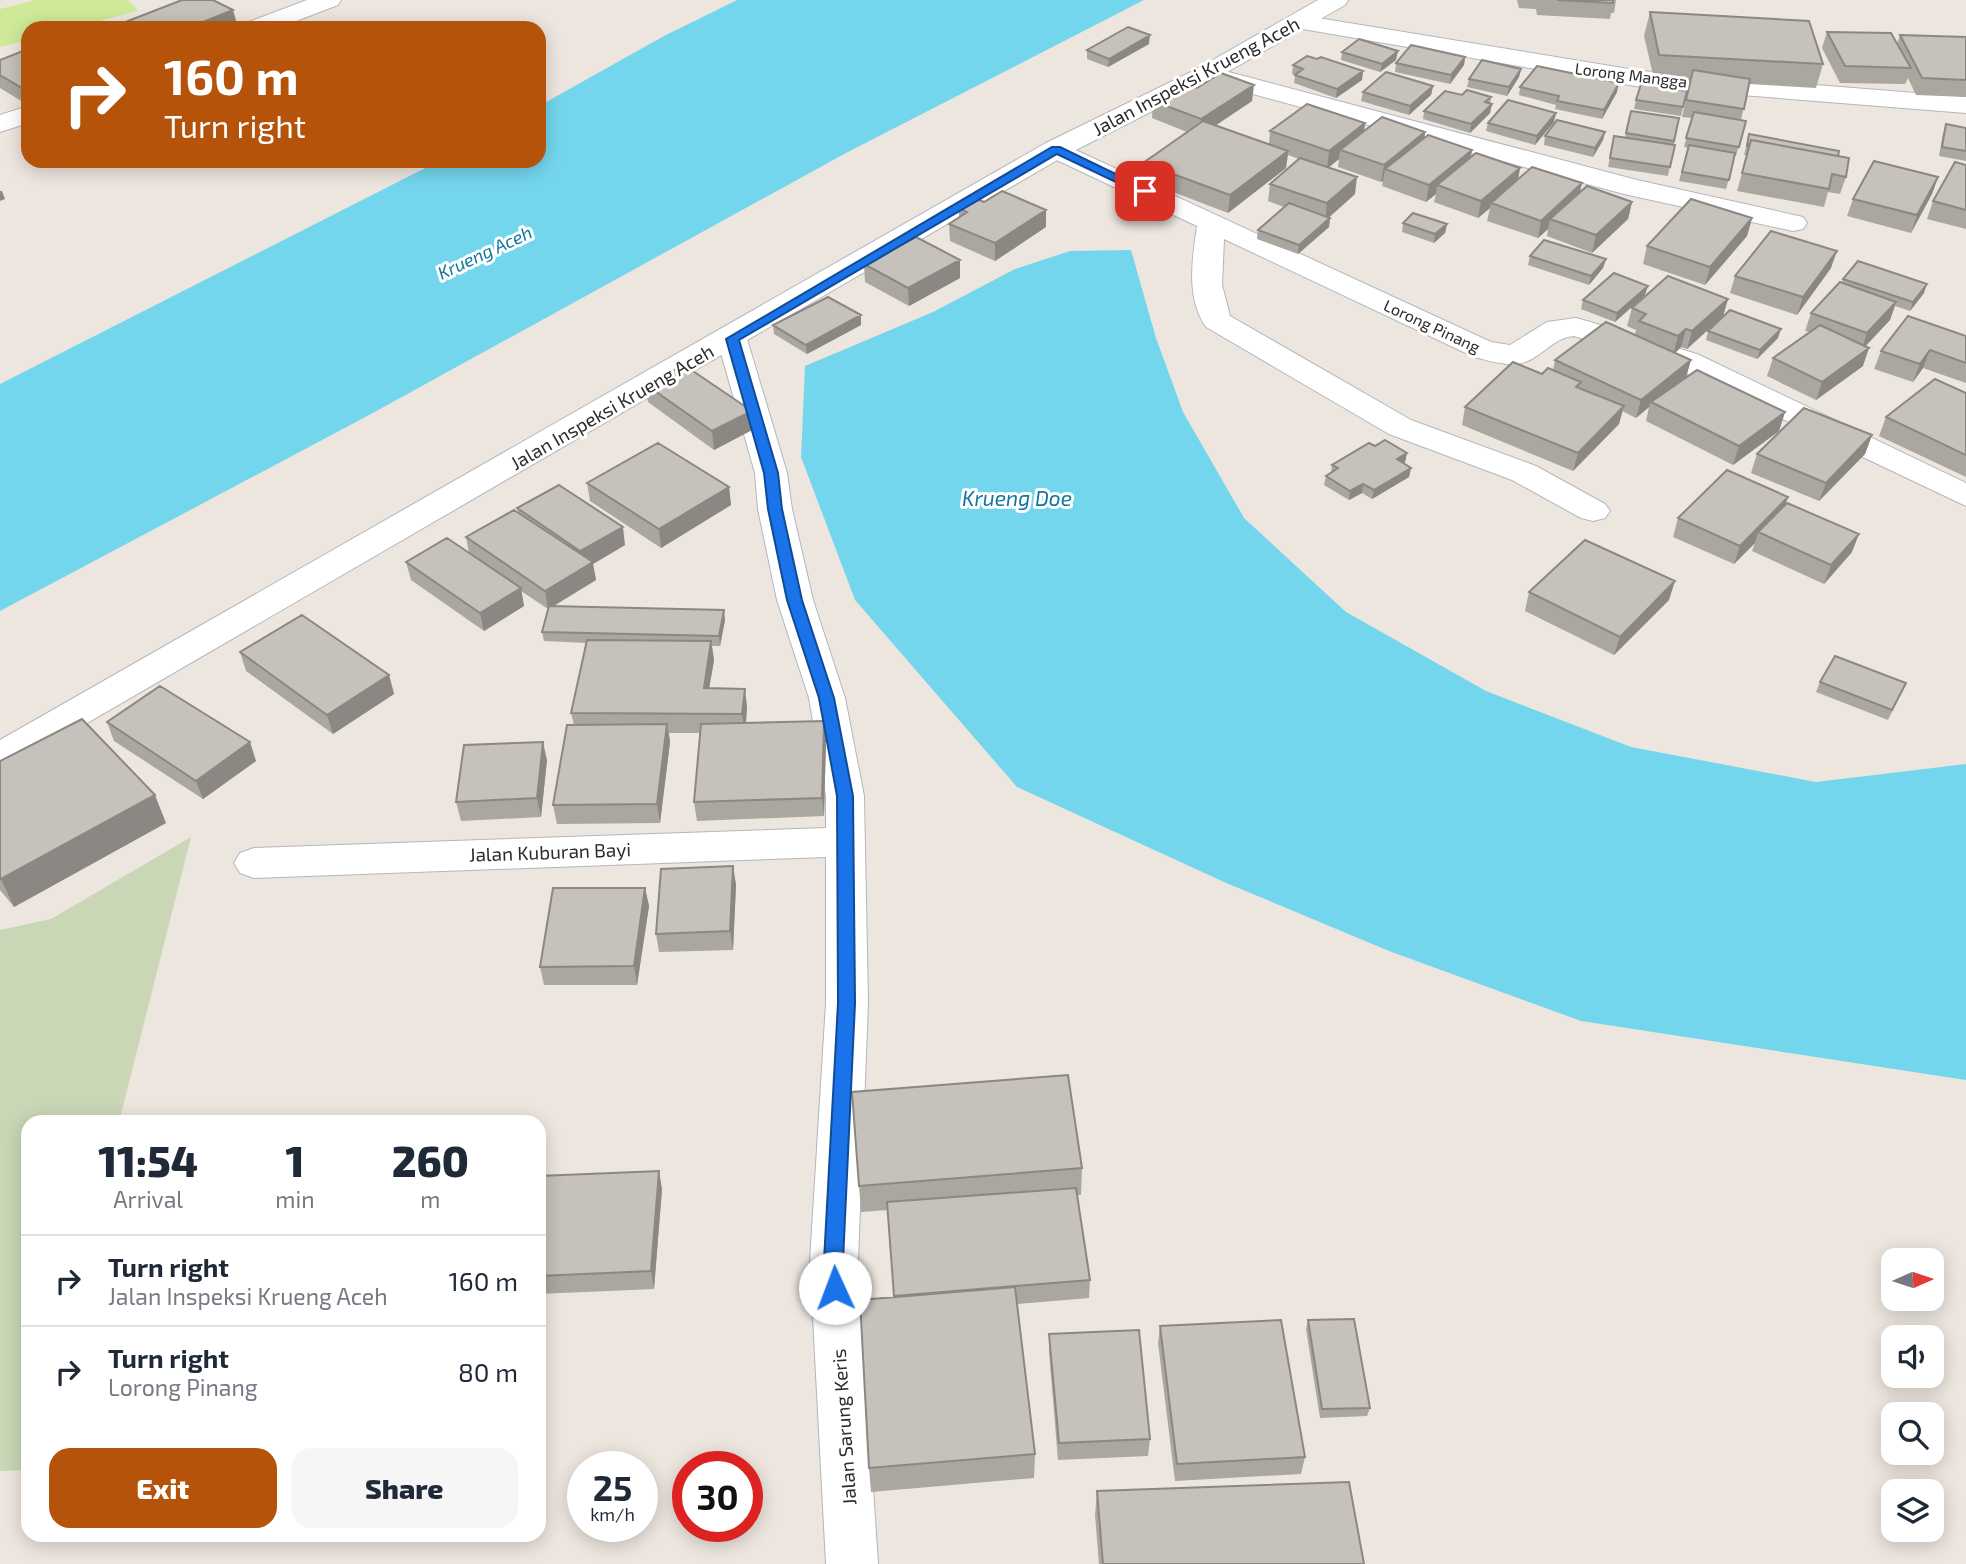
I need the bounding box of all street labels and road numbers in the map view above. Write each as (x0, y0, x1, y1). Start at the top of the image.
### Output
street label: Jalan Inspeksi Krueng Aceh (1088, 11, 1303, 140)
street label: Lorong Mangga (1574, 58, 1688, 91)
street label: Lorong Pinang (1381, 295, 1483, 356)
street label: Jalan Inspeksi Krueng Aceh (506, 339, 717, 474)
street label: Jalan Kuburan Bayi (469, 837, 631, 866)
street label: Jalan Sarung Keris (827, 1348, 860, 1506)

